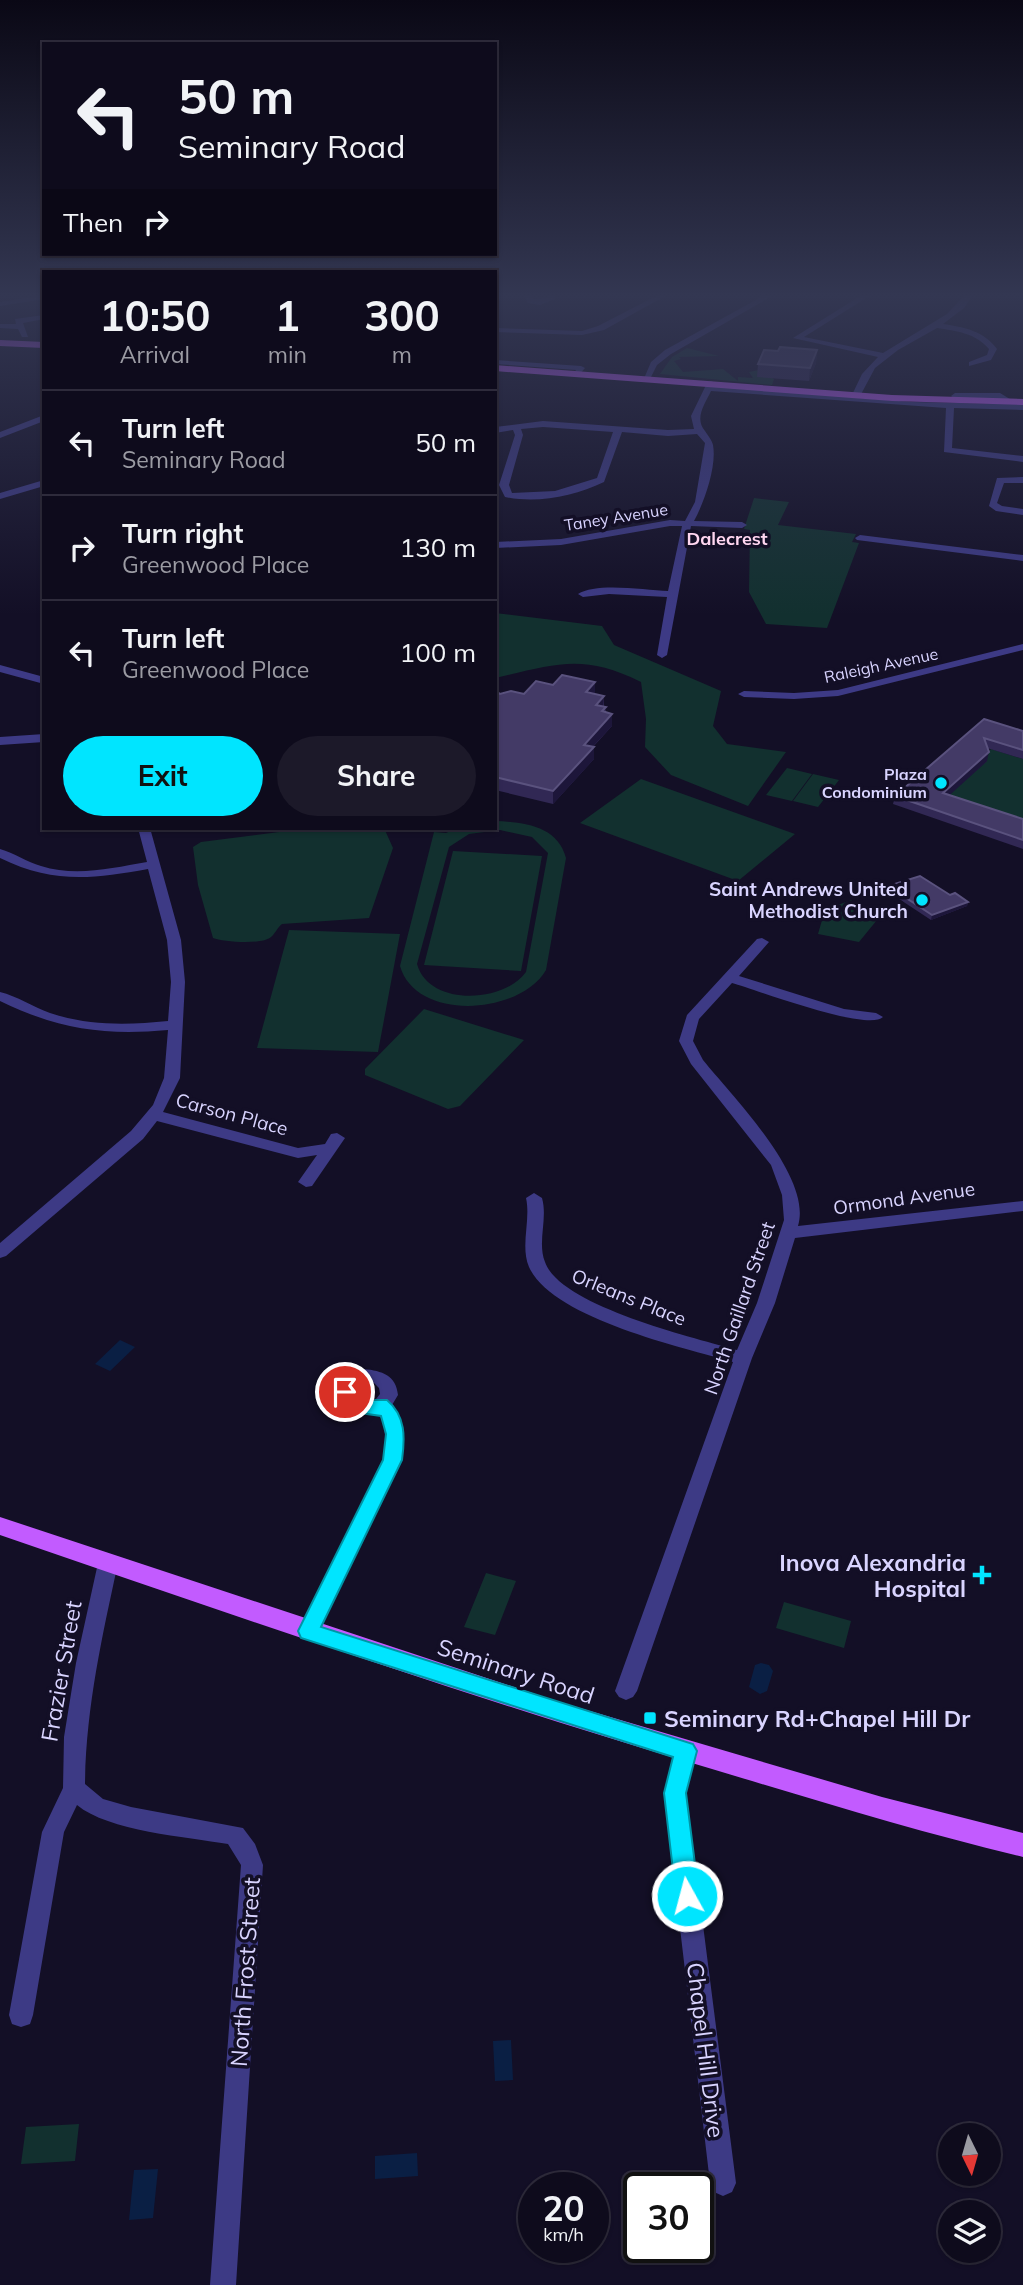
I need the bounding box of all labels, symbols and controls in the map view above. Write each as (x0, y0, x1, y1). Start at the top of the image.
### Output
text: 50 m (178, 65, 294, 126)
icon: left (63, 70, 154, 161)
text: Seminary Road (178, 126, 405, 166)
icon: right (137, 203, 175, 241)
text: Then (63, 206, 123, 239)
text: 10:50 (99, 289, 210, 342)
text: 1 (275, 289, 300, 342)
text: 300 (364, 289, 440, 342)
text: Arrival (120, 340, 190, 369)
text: min (268, 340, 307, 369)
text: m (392, 340, 412, 369)
text: Turn left (122, 412, 224, 445)
icon: left (63, 424, 101, 462)
text: 50 m (415, 426, 476, 459)
text: Seminary Road (122, 445, 285, 474)
street label: Taney Avenue (563, 499, 669, 535)
text: Turn right (122, 517, 243, 550)
district label: Dalecrest (686, 527, 768, 550)
icon: right (63, 529, 101, 567)
text: 130 m (400, 531, 476, 564)
text: Greenwood Place (122, 550, 309, 579)
text: Turn left (122, 622, 224, 655)
icon: left (63, 634, 101, 672)
text: 100 m (400, 636, 476, 669)
street label: Raleigh Avenue (822, 643, 940, 687)
text: Greenwood Place (122, 655, 309, 684)
button: Exit (63, 736, 263, 816)
button: Share (277, 736, 476, 816)
place label: Plaza Condominium (822, 764, 927, 802)
marker: Plaza Condominium (933, 775, 949, 791)
place label: Saint Andrews United Methodist Church (709, 877, 908, 923)
marker: Saint Andrews United Methodist Church (914, 892, 930, 908)
street label: Carson Place (173, 1088, 291, 1140)
street label: Ormond Avenue (832, 1176, 976, 1220)
street label: North Gaillard Street (698, 1218, 780, 1398)
street label: Orleans Place (568, 1263, 690, 1331)
pin (315, 1362, 375, 1422)
icon: arrive (326, 1373, 364, 1411)
place label: Inova Alexandria Hospital (779, 1548, 966, 1603)
marker: Inova Alexandria Hospital (972, 1565, 992, 1585)
street label: Frazier Street (34, 1598, 88, 1744)
street label: Seminary Road (434, 1632, 598, 1710)
place label: Seminary Rd+Chapel Hill Dr (664, 1704, 970, 1733)
marker: Seminary Rd+Chapel Hill Dr (642, 1710, 658, 1726)
position arrow (650, 1859, 724, 1933)
street label: North Frost Street (224, 1876, 266, 2068)
street label: Chapel Hill Drive (681, 1961, 731, 2139)
north arrow (938, 2123, 1001, 2186)
map controls (938, 2123, 1001, 2263)
speed limit sign: 30 (623, 2172, 714, 2263)
text: 20 (542, 2186, 585, 2230)
button: layers (938, 2200, 1001, 2263)
text: km/h (543, 2223, 584, 2246)

